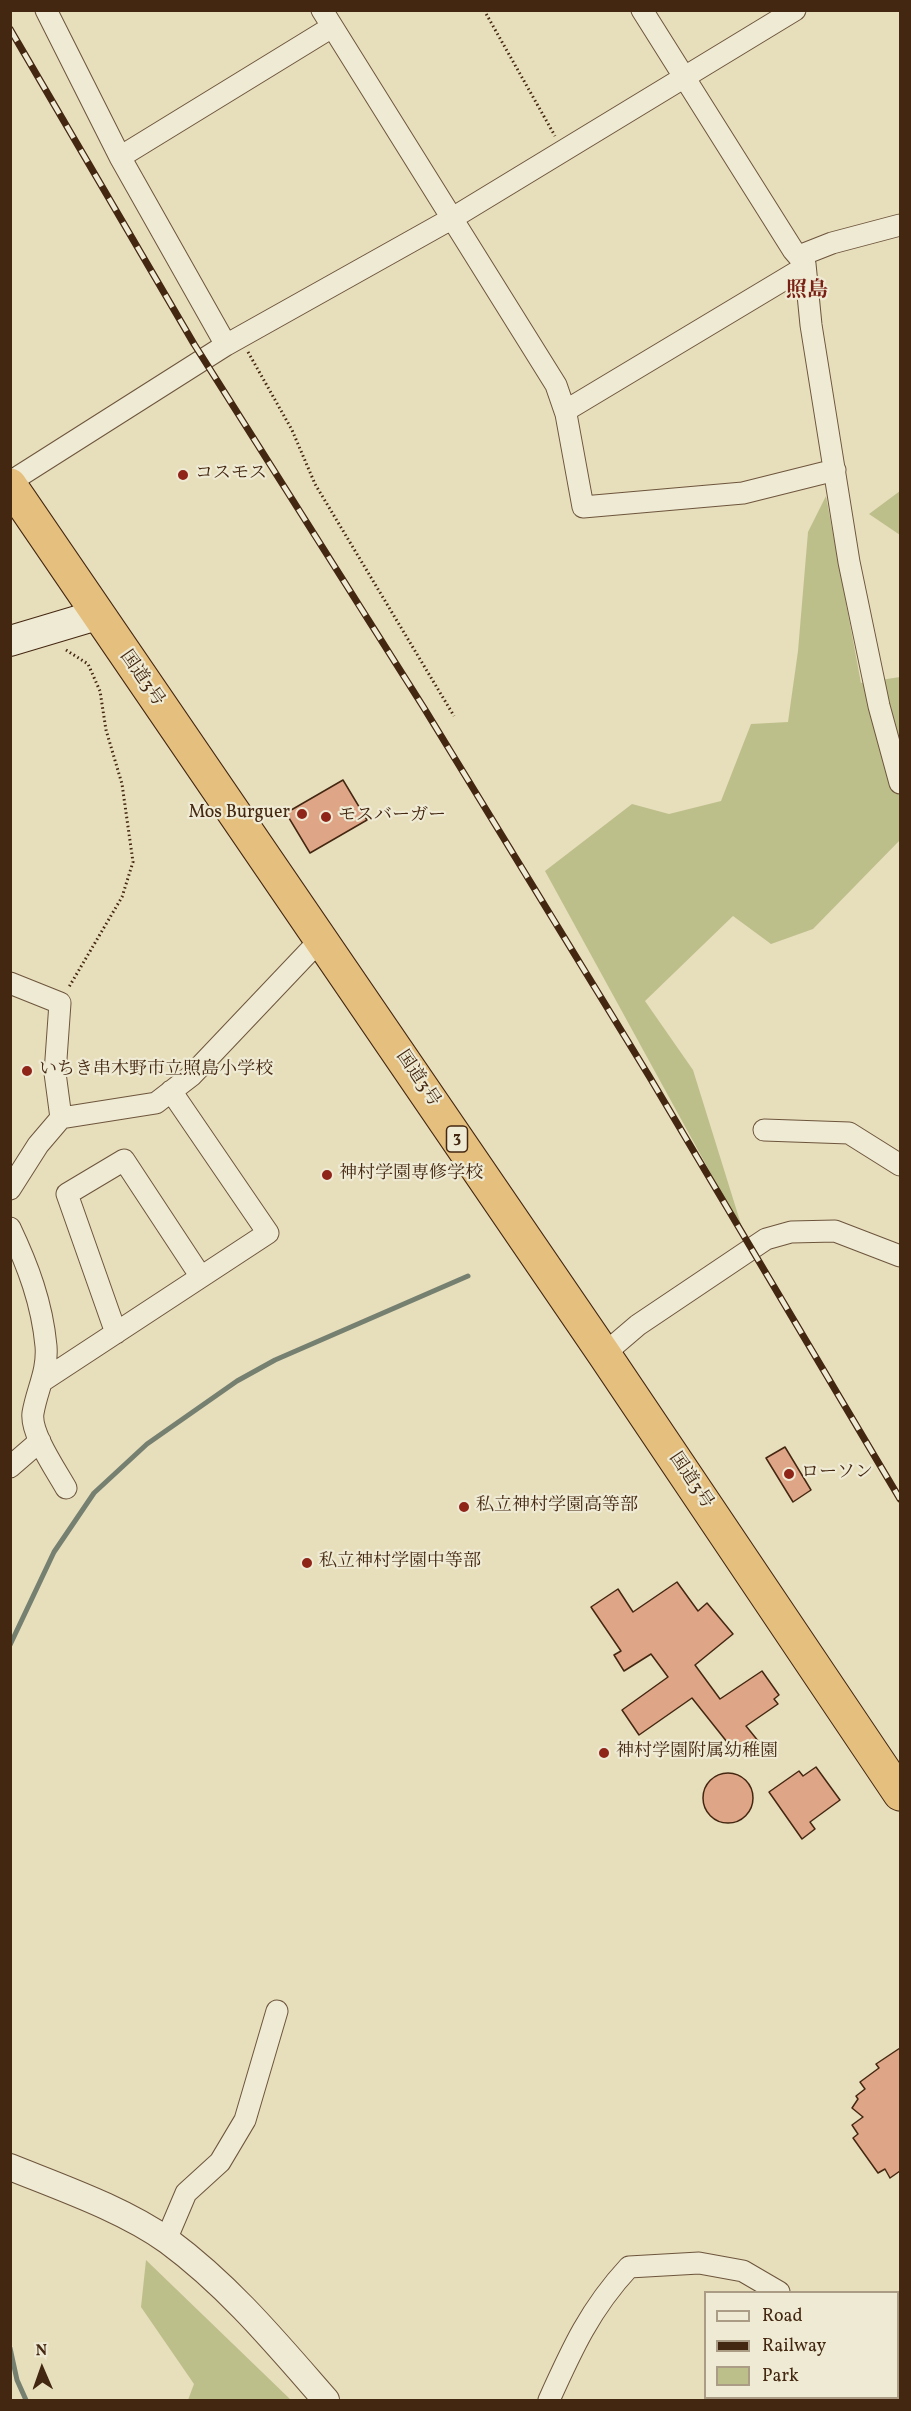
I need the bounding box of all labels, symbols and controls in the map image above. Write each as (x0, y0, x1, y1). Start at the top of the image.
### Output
district label: 照島 (786, 279, 828, 305)
place label: コスモス (195, 464, 267, 486)
marker: コスモス (176, 468, 190, 482)
street label: 国道3号 (114, 647, 168, 711)
place label: Mos Burguer (188, 803, 290, 825)
place label: モスバーガー (338, 806, 446, 828)
marker: Mos Burguer (295, 807, 309, 821)
marker: モスバーガー (319, 810, 333, 824)
street label: 国道3号 (390, 1047, 444, 1111)
place label: いちき串木野市立照島小学校 (39, 1060, 273, 1082)
marker: いちき串木野市立照島小学校 (20, 1064, 34, 1078)
road number: 3 (446, 1126, 468, 1152)
place label: 神村学園専修学校 (339, 1164, 483, 1186)
marker: 神村学園専修学校 (320, 1168, 334, 1182)
street label: 国道3号 (663, 1449, 717, 1513)
place label: ローソン (801, 1463, 873, 1485)
marker: ローソン (782, 1467, 796, 1481)
place label: 私立神村学園高等部 (476, 1496, 638, 1518)
marker: 私立神村学園高等部 (457, 1500, 471, 1514)
place label: 私立神村学園中等部 (319, 1552, 481, 1574)
marker: 私立神村学園中等部 (300, 1556, 314, 1570)
place label: 神村学園附属幼稚園 (616, 1742, 778, 1764)
marker: 神村学園附属幼稚園 (597, 1746, 611, 1760)
legend (704, 2291, 899, 2399)
text: Road (762, 2304, 803, 2329)
text: Railway (762, 2334, 826, 2359)
north arrow (12, 2339, 72, 2399)
text: N (35, 2340, 48, 2362)
text: Park (762, 2364, 799, 2389)

